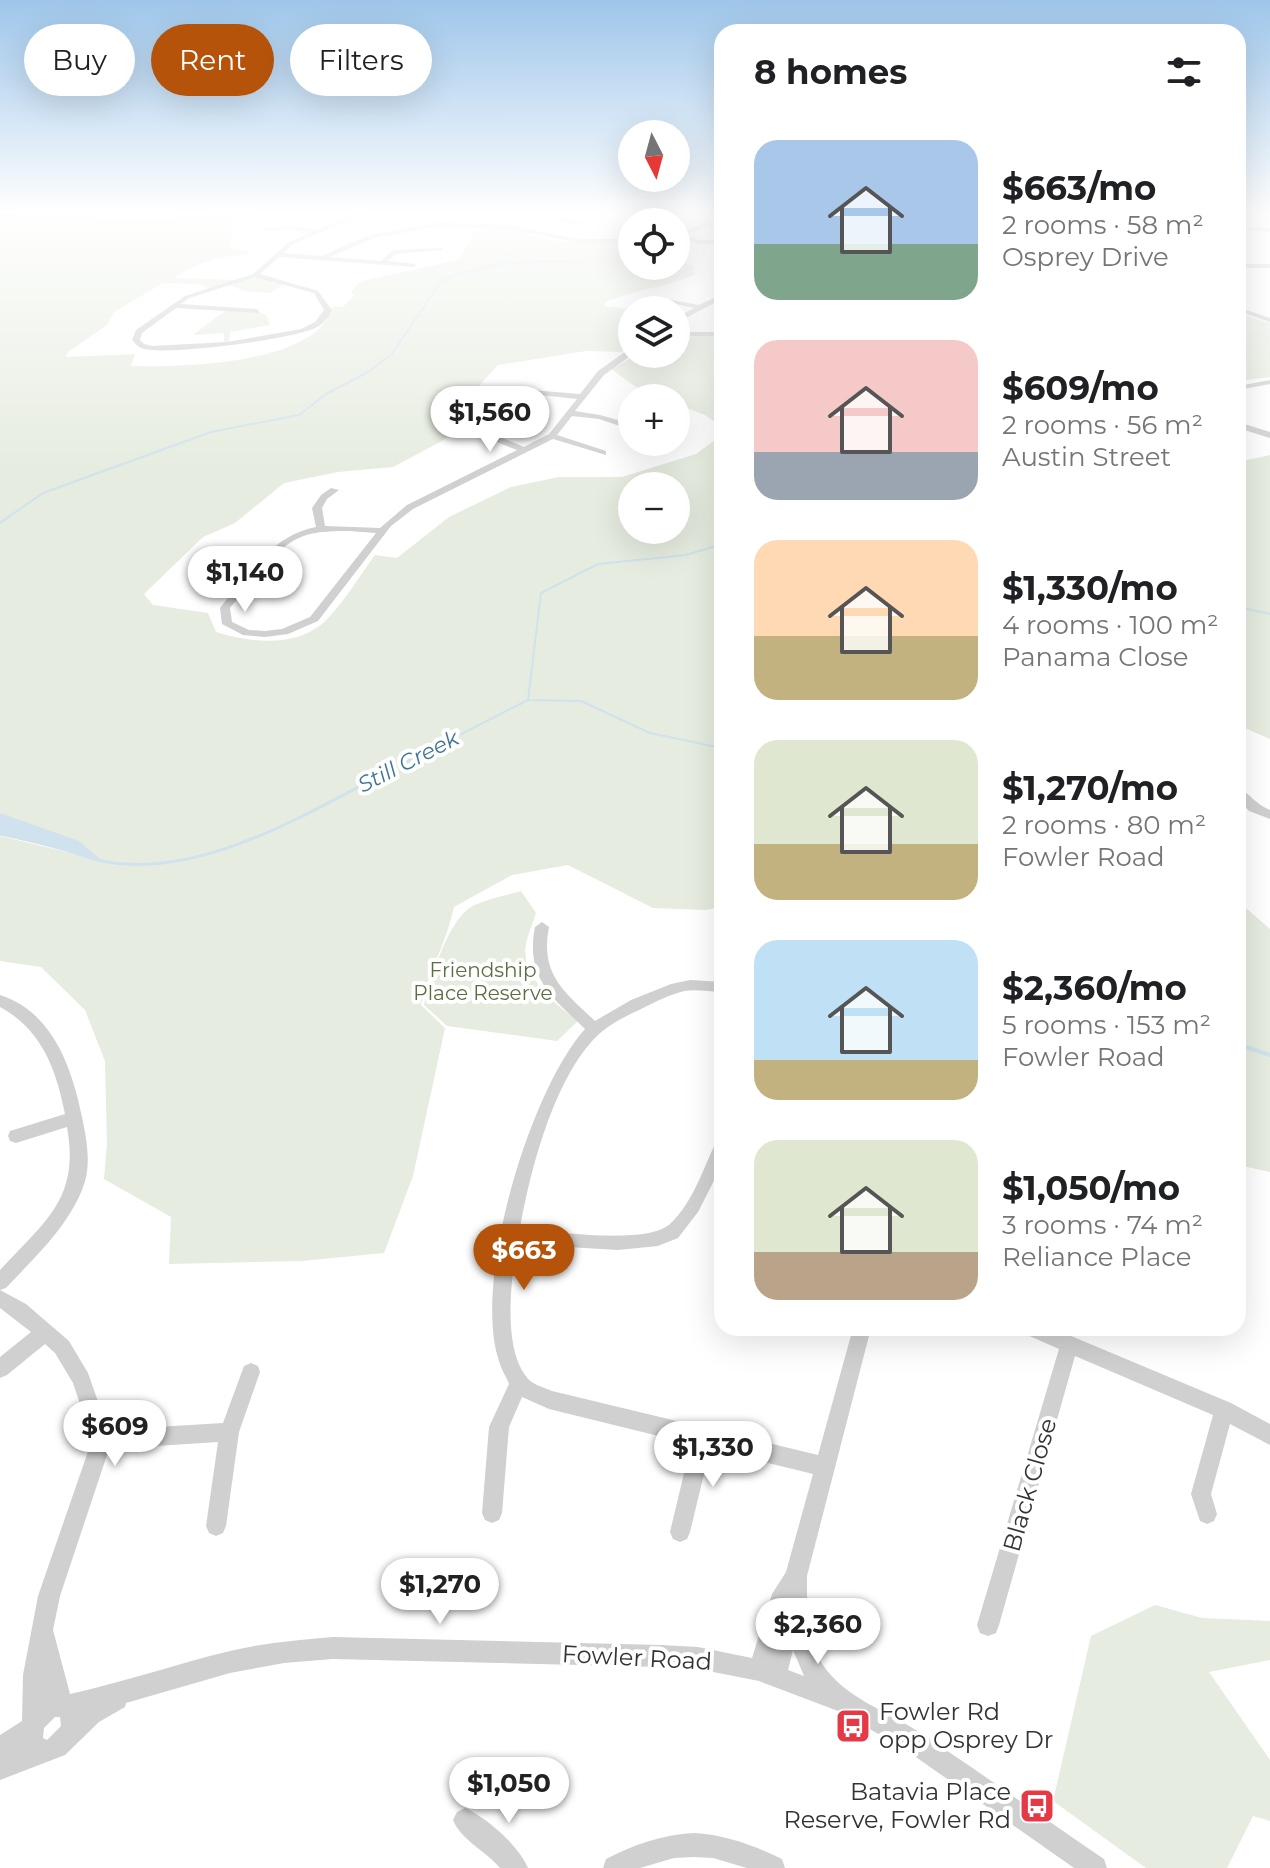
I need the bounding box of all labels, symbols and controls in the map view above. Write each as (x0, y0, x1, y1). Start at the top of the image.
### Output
chip: Buy (24, 24, 135, 96)
chip: Rent (151, 24, 274, 96)
chip: Filters (290, 24, 432, 96)
icon: filters (1162, 50, 1206, 94)
text: 8 homes (754, 51, 907, 93)
north arrow (618, 120, 690, 192)
map controls (618, 120, 690, 544)
text: $663/mo (1002, 167, 1156, 209)
icon: home (818, 172, 914, 268)
button: locate (618, 208, 690, 280)
text: 2 rooms · 58 m² (1002, 209, 1204, 241)
text: Osprey Drive (1002, 241, 1169, 273)
button: layers (618, 296, 690, 368)
text: $609/mo (1002, 367, 1159, 409)
icon: home (818, 372, 914, 468)
button: + (618, 384, 690, 456)
pin: $1,560 (425, 386, 555, 454)
text: $1,560 (448, 396, 532, 428)
text: 2 rooms · 56 m² (1002, 409, 1203, 441)
text: Austin Street (1002, 441, 1171, 473)
button: − (618, 472, 690, 544)
pin: $1,140 (180, 546, 310, 614)
text: $1,140 (206, 556, 284, 588)
text: $1,330/mo (1002, 567, 1178, 609)
icon: home (818, 572, 914, 668)
text: 4 rooms · 100 m² (1002, 609, 1219, 641)
text: Panama Close (1002, 641, 1188, 673)
water label: Still Creek (353, 724, 464, 798)
text: $1,270/mo (1002, 767, 1178, 809)
icon: home (818, 772, 914, 868)
text: 2 rooms · 80 m² (1002, 809, 1206, 841)
text: Fowler Road (1002, 841, 1165, 873)
park label: Friendship Place Reserve (413, 958, 553, 1005)
text: $2,360/mo (1002, 967, 1187, 1009)
icon: home (818, 972, 914, 1068)
text: 5 rooms · 153 m² (1002, 1009, 1211, 1041)
text: Fowler Road (1002, 1041, 1165, 1073)
text: $1,050/mo (1002, 1167, 1180, 1209)
icon: home (818, 1172, 914, 1268)
text: 3 rooms · 74 m² (1002, 1209, 1203, 1241)
pin: $663 (477, 1224, 571, 1292)
text: $663 (491, 1234, 557, 1266)
text: Reliance Place (1002, 1241, 1191, 1273)
pin: $609 (68, 1400, 162, 1468)
text: $609 (81, 1410, 149, 1442)
street label: Black Close (997, 1415, 1062, 1555)
pin: $1,330 (648, 1421, 778, 1489)
text: $1,330 (672, 1431, 754, 1463)
pin: $1,270 (375, 1558, 505, 1626)
text: $1,270 (399, 1568, 481, 1600)
pin: $2,360 (753, 1598, 883, 1666)
text: $2,360 (774, 1608, 862, 1640)
street label: Fowler Road (561, 1639, 713, 1676)
place label: Fowler Rd opp Osprey Dr (879, 1697, 1053, 1754)
bus stop icon: Fowler Rd opp Osprey Dr (834, 1707, 872, 1745)
pin: $1,050 (444, 1757, 574, 1825)
text: $1,050 (467, 1767, 551, 1799)
place label: Batavia Place Reserve, Fowler Rd (783, 1777, 1011, 1834)
bus stop icon: Batavia Place Reserve, Fowler Rd (1018, 1787, 1056, 1825)

